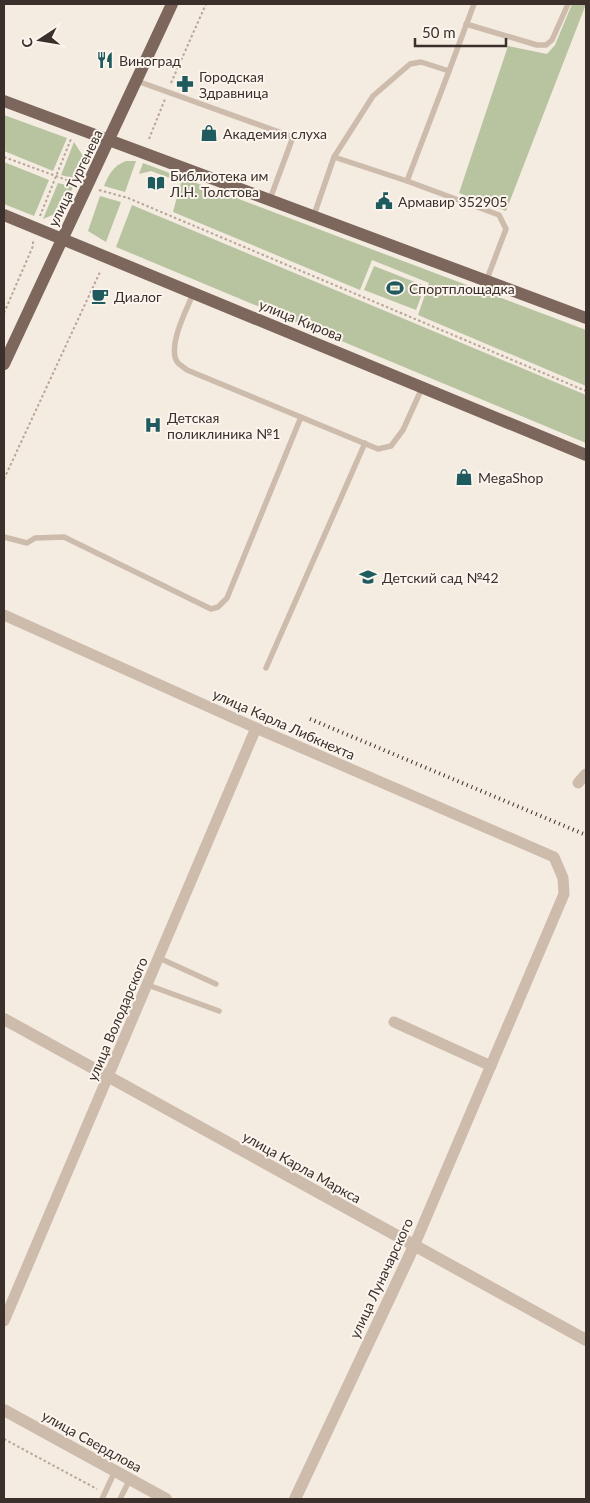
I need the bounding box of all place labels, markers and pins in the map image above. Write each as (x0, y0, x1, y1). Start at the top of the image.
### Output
restaurant icon: Виноград (95, 50, 115, 70)
place label: Виноград (119, 52, 181, 69)
place label: Городская Здравница (199, 68, 268, 101)
pharmacy icon: Городская Здравница (175, 74, 195, 94)
shop icon: Академия слуха (199, 123, 219, 143)
place label: Академия слуха (223, 125, 327, 142)
place label: Библиотека им Л.Н. Толстова (169, 167, 268, 200)
library icon: Библиотека им Л.Н. Толстова (146, 173, 166, 193)
public building icon: Армавир 352905 (374, 191, 394, 211)
place label: Армавир 352905 (398, 193, 507, 210)
sports icon: Спортплощадка (385, 278, 405, 298)
place label: Спортплощадка (409, 280, 515, 297)
cafe icon: Диалог (90, 286, 110, 306)
place label: Диалог (114, 288, 162, 305)
place label: Детская поликлиника №1 (167, 409, 280, 442)
hospital icon: Детская поликлиника №1 (143, 415, 163, 435)
shop icon: MegaShop (454, 467, 474, 487)
place label: MegaShop (478, 469, 544, 486)
school or university icon: Детский сад №42 (358, 567, 378, 587)
place label: Детский сад №42 (382, 569, 499, 586)

